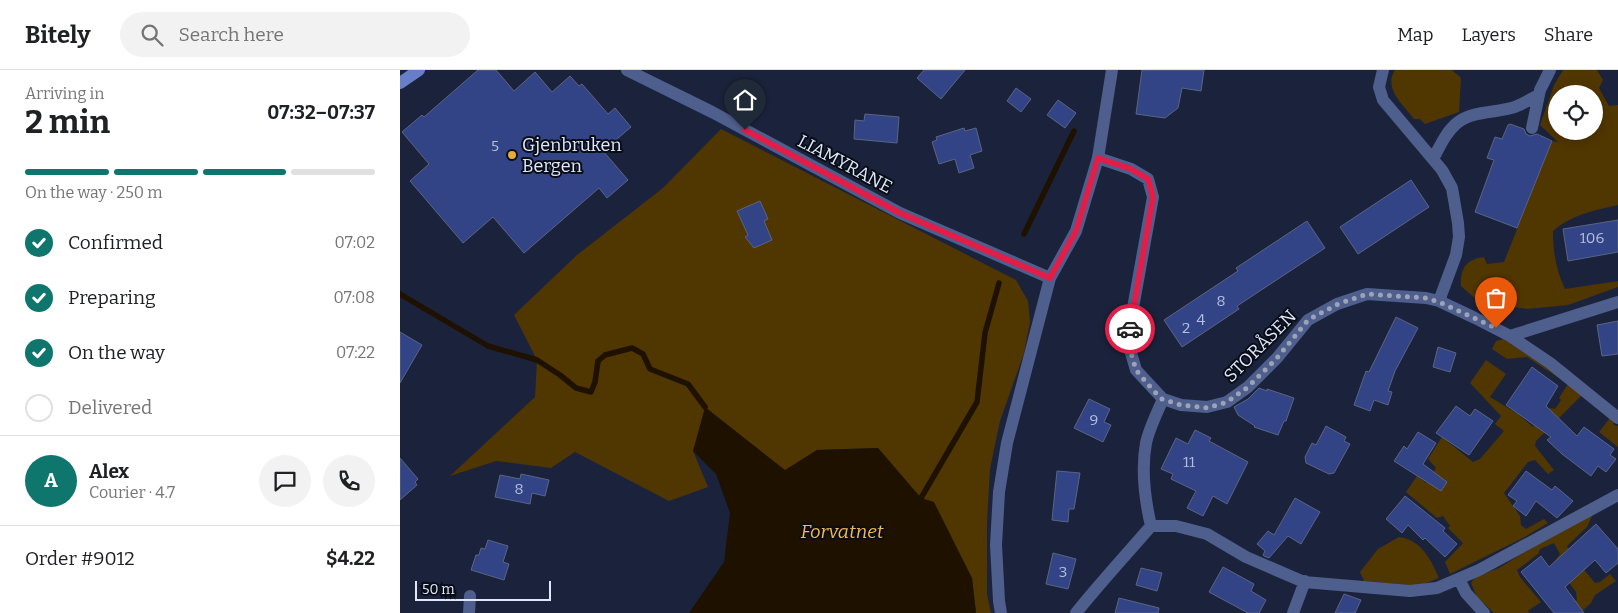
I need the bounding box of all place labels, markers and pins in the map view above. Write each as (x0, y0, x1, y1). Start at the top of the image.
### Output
pin (724, 79, 766, 130)
place label: Gjenbruken Bergen (522, 134, 622, 177)
marker: Gjenbruken Bergen (506, 149, 518, 161)
pin (1475, 277, 1517, 328)

